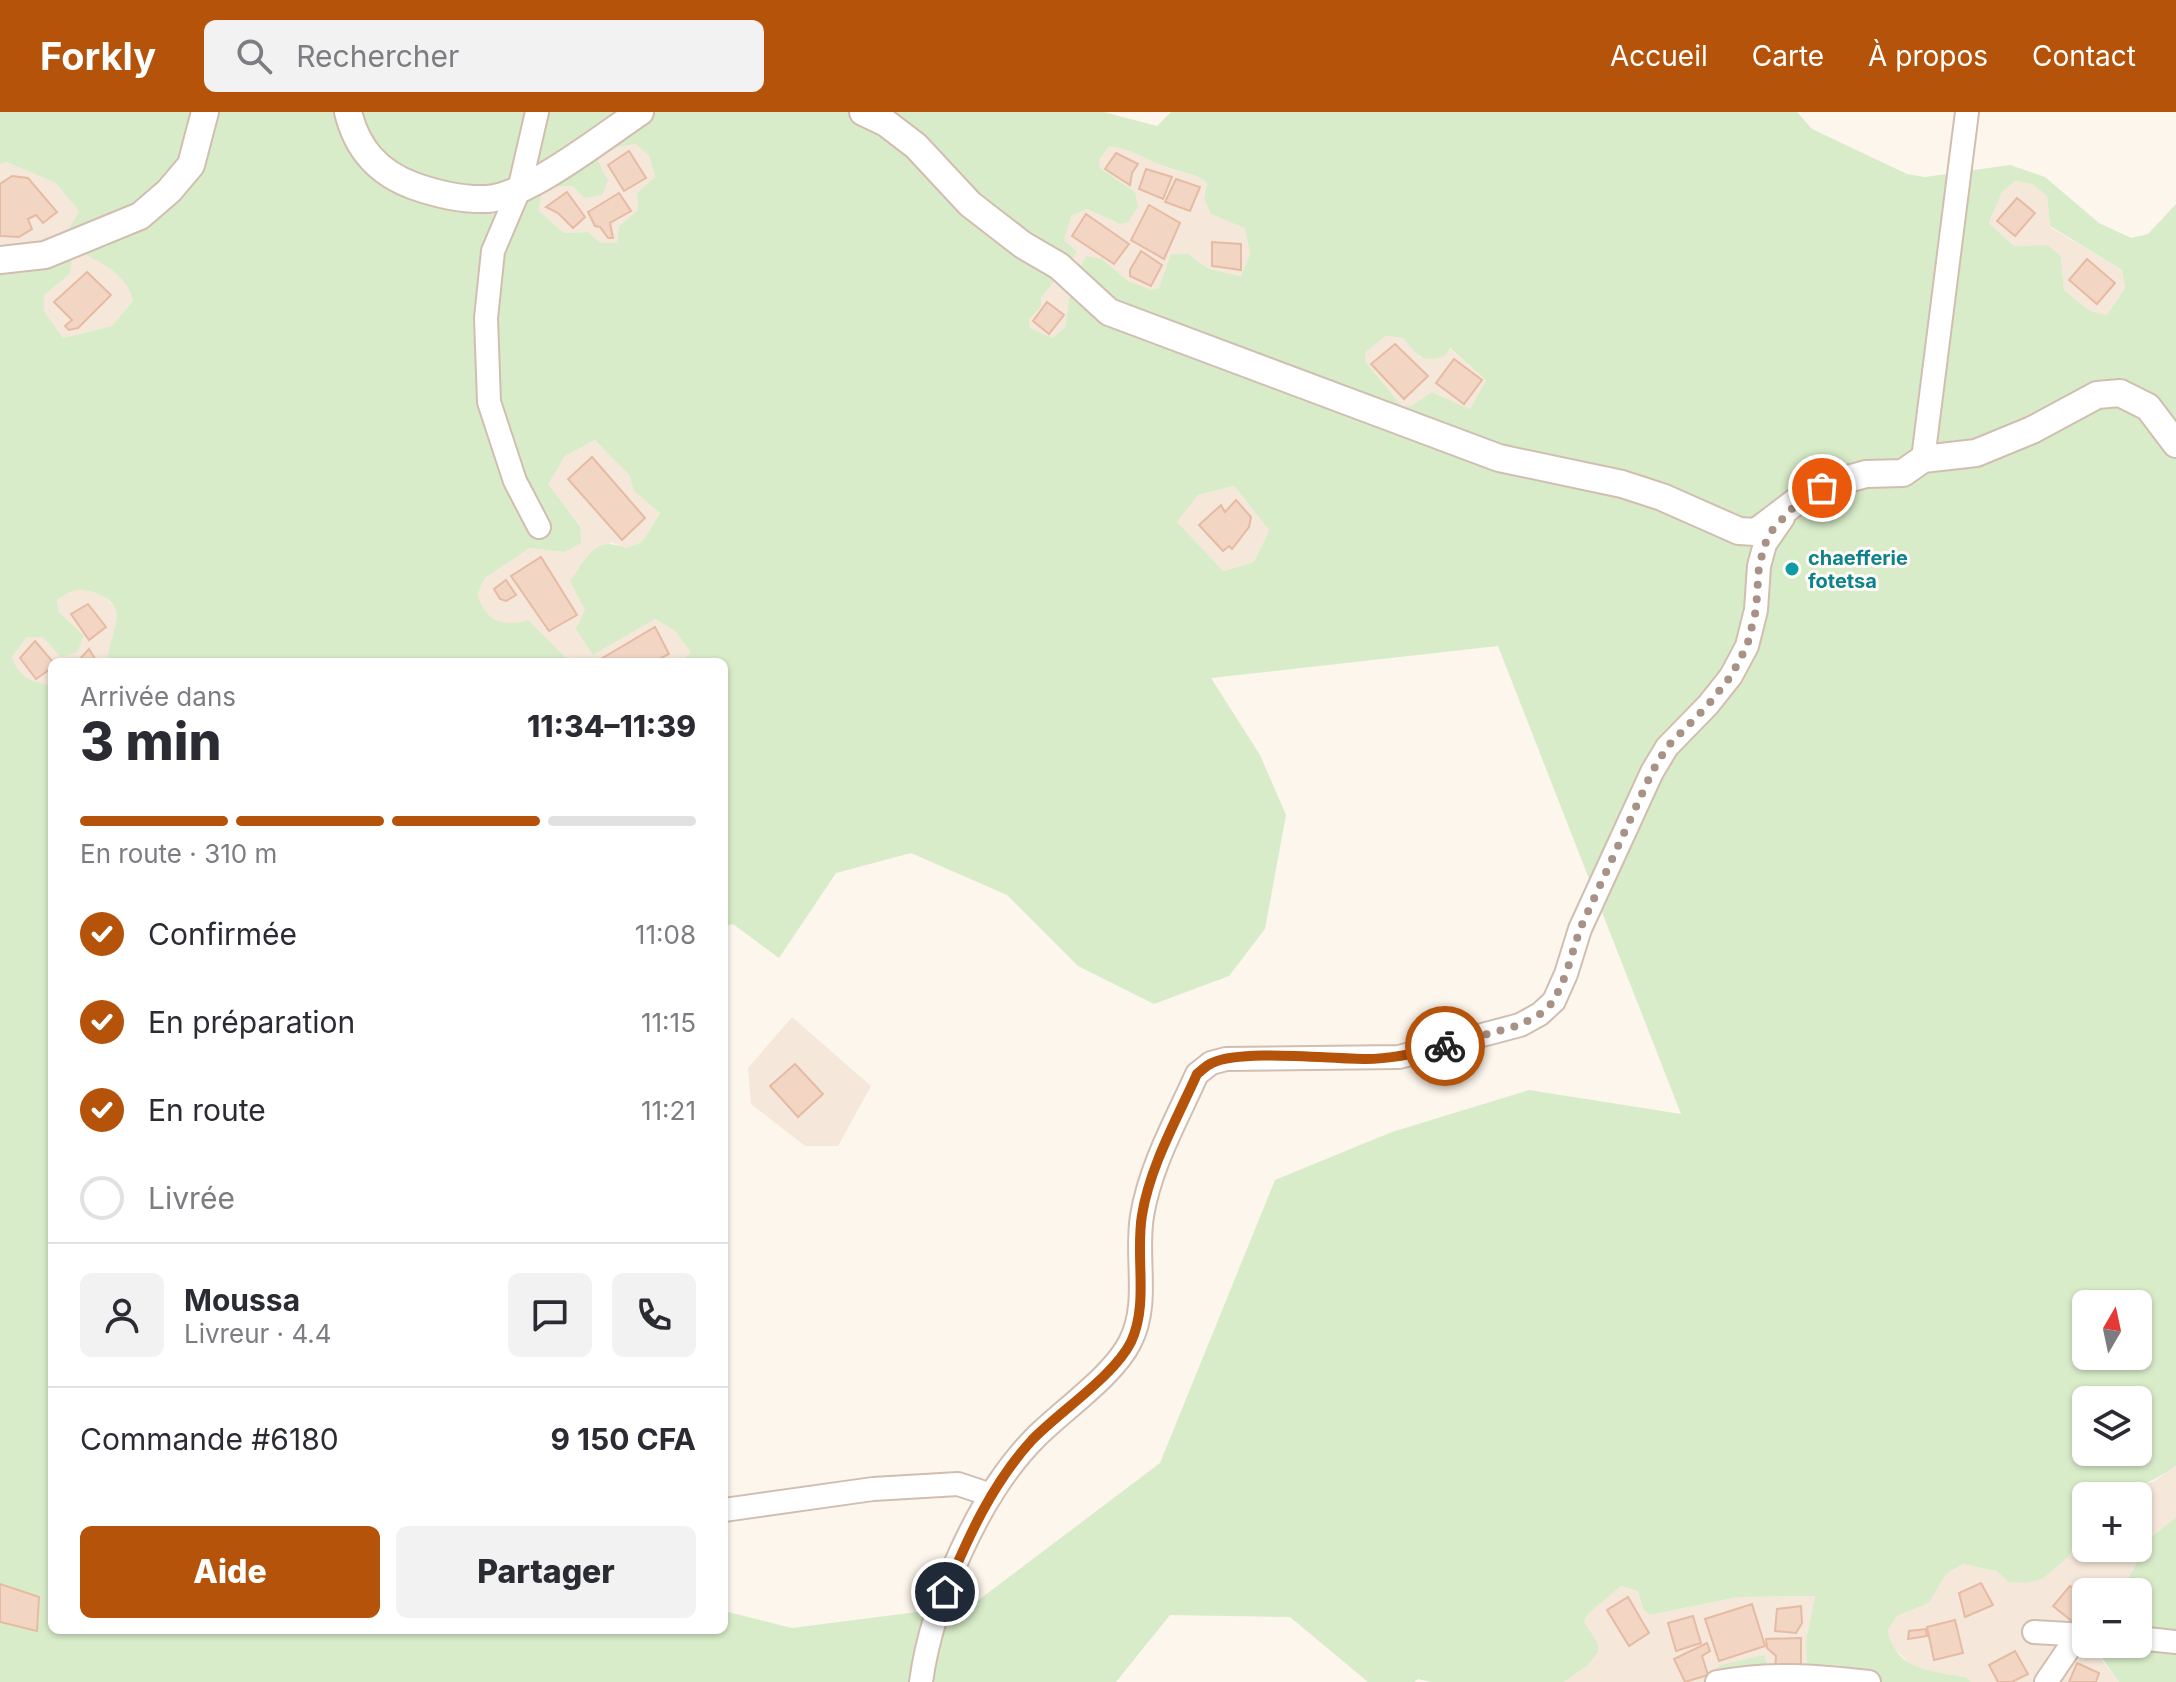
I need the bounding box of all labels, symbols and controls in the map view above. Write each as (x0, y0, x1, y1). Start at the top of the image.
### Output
search box (204, 20, 764, 92)
text: Forkly (40, 33, 156, 79)
icon: search (232, 34, 276, 78)
text: Rechercher (296, 38, 459, 74)
text: Accueil (1610, 39, 1708, 73)
text: Carte (1752, 39, 1824, 73)
text: À propos (1868, 39, 1988, 73)
text: Contact (2032, 39, 2136, 73)
pin (1788, 454, 1856, 522)
icon: bag (1800, 466, 1844, 510)
place label: chaefferie fotetsa (1808, 546, 1908, 593)
marker: chaefferie fotetsa (1783, 560, 1801, 578)
text: Arrivée dans (80, 681, 236, 712)
text: 11:34–11:39 (527, 708, 696, 744)
text: 3 min (80, 710, 222, 773)
text: En route · 310 m (80, 838, 277, 869)
icon: check (80, 912, 124, 956)
text: Confirmée (148, 916, 297, 952)
text: 11:08 (635, 919, 696, 950)
icon: check (80, 1000, 124, 1044)
text: En préparation (148, 1004, 355, 1040)
courier (1405, 1006, 1485, 1086)
text: 11:15 (641, 1007, 696, 1038)
icon: bike (1423, 1024, 1467, 1068)
icon: check (80, 1088, 124, 1132)
text: En route (148, 1092, 266, 1128)
text: 11:21 (641, 1095, 696, 1126)
text: Livrée (148, 1180, 235, 1216)
button: person (80, 1273, 164, 1357)
button: chat (508, 1273, 592, 1357)
button: phone (612, 1273, 696, 1357)
text: Moussa (184, 1282, 300, 1318)
north arrow (2072, 1290, 2152, 1370)
map controls (2072, 1290, 2152, 1658)
text: Livreur · 4.4 (184, 1318, 332, 1349)
button: layers (2072, 1386, 2152, 1466)
text: Commande #6180 (80, 1421, 339, 1457)
text: 9 150 CFA (550, 1421, 696, 1457)
button: + (2072, 1482, 2152, 1562)
button: Aide (80, 1526, 380, 1618)
button: Partager (396, 1526, 696, 1618)
pin (911, 1558, 979, 1626)
icon: home (923, 1570, 967, 1614)
button: − (2072, 1578, 2152, 1658)

